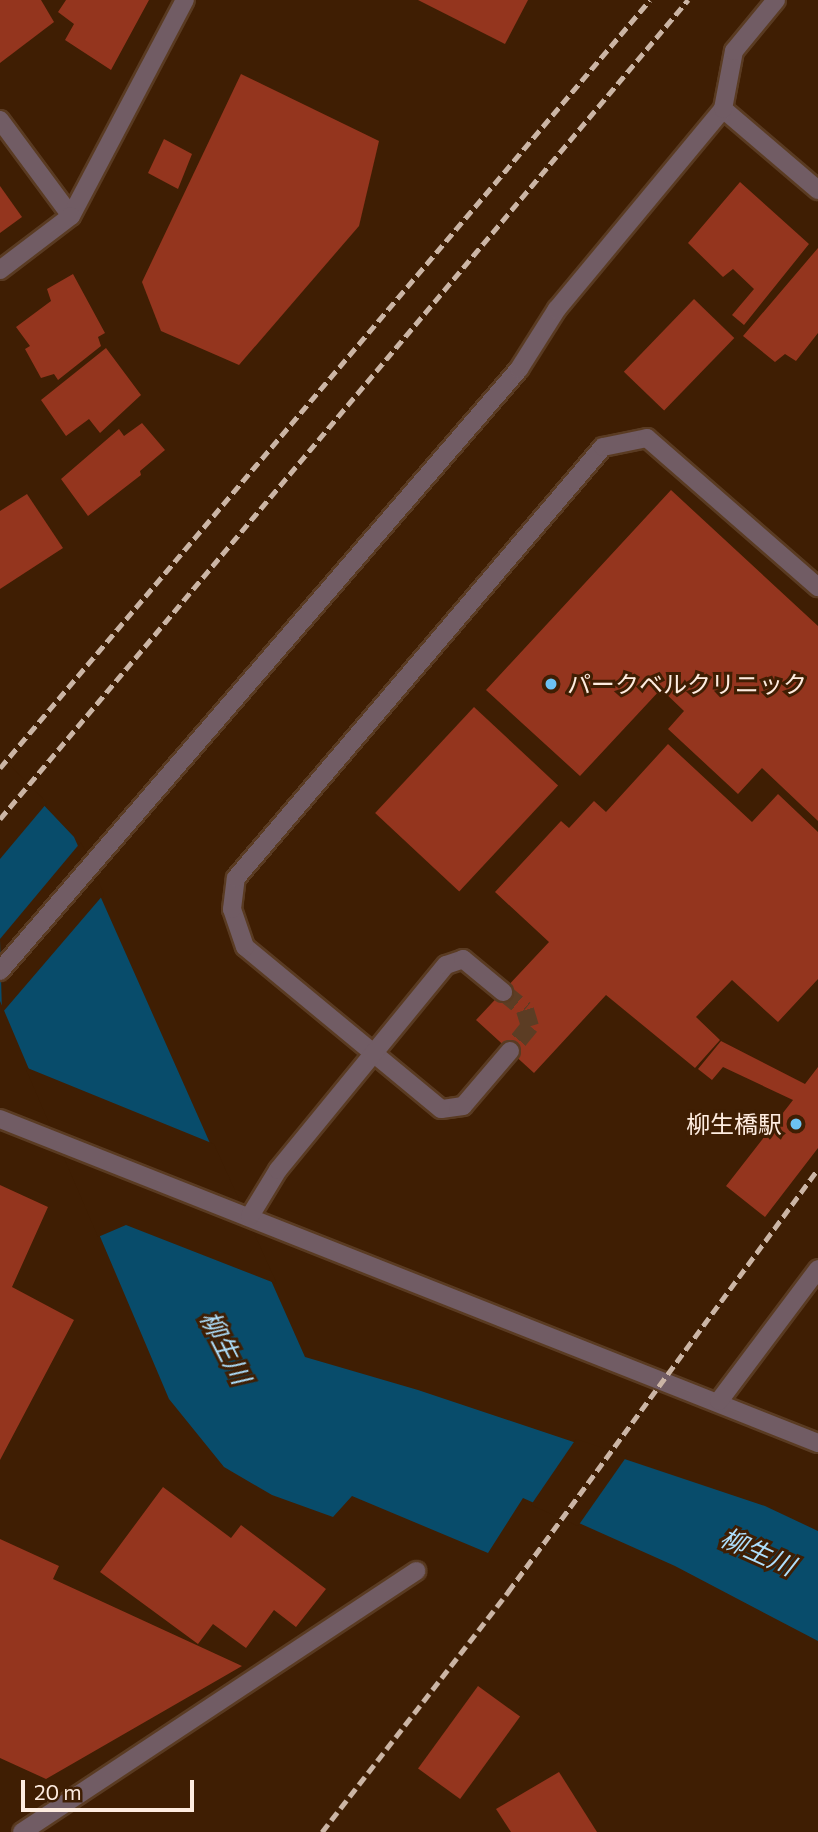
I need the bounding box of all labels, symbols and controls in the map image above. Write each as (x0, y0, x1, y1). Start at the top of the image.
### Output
place label: パークベルクリニック (567, 670, 807, 698)
marker: パークベルクリニック (541, 674, 561, 694)
place label: 柳生橋駅 (686, 1110, 782, 1138)
marker: 柳生橋駅 (788, 1116, 804, 1132)
water label: 柳生川 (194, 1305, 258, 1389)
water label: 柳生川 (716, 1521, 800, 1581)
scale bar (24, 1766, 198, 1810)
text: 20 m (34, 1779, 82, 1804)

